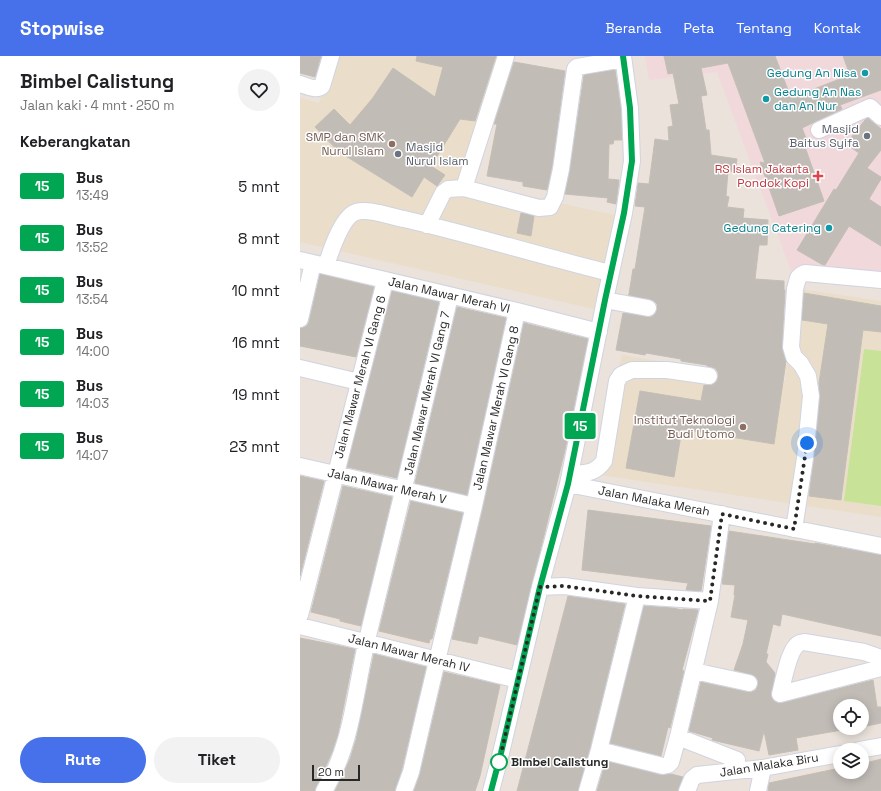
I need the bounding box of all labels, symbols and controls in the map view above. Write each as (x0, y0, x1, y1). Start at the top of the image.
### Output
text: Stopwise (20, 16, 104, 41)
text: Beranda (605, 19, 662, 37)
text: Peta (684, 19, 714, 37)
text: Tentang (736, 19, 792, 37)
text: Kontak (814, 19, 861, 37)
place label: Gedung An Nisa (767, 65, 857, 81)
marker: Gedung An Nisa (860, 68, 870, 78)
text: Bimbel Calistung (20, 69, 174, 94)
button: heart (238, 69, 280, 111)
place label: Gedung An Nas dan An Nur (774, 84, 861, 114)
marker: Gedung An Nas dan An Nur (761, 94, 771, 104)
text: Jalan kaki · 4 mnt · 250 m (20, 97, 174, 114)
place label: Masjid Baitus Syifa (789, 121, 859, 151)
place label: SMP dan SMK Nurul Islam (306, 129, 385, 159)
marker: Masjid Baitus Syifa (862, 131, 872, 141)
text: Keberangkatan (20, 132, 131, 151)
marker: SMP dan SMK Nurul Islam (387, 139, 397, 149)
place label: Masjid Nurul Islam (406, 139, 469, 169)
marker: Masjid Nurul Islam (393, 149, 403, 159)
place label: RS Islam Jakarta Pondok Kopi (715, 161, 809, 191)
text: Bus (76, 168, 103, 187)
marker: RS Islam Jakarta Pondok Kopi (812, 170, 824, 182)
text: 15 (35, 177, 49, 195)
text: 5 mnt (238, 177, 280, 196)
text: 13:49 (76, 187, 109, 204)
text: Bus (76, 220, 103, 239)
place label: Gedung Catering (724, 220, 821, 236)
marker: Gedung Catering (824, 223, 834, 233)
text: 15 (35, 229, 49, 247)
text: 8 mnt (238, 229, 280, 248)
text: 13:52 (76, 239, 108, 256)
text: Bus (76, 272, 103, 291)
street label: Jalan Mawar Merah VI (387, 273, 511, 317)
text: 15 (35, 281, 49, 299)
text: 10 mnt (231, 281, 280, 300)
text: 13:54 (76, 291, 109, 308)
street label: Jalan Mawar Merah VI Gang 6 (331, 294, 389, 460)
street label: Jalan Mawar Merah VI Gang 7 (400, 309, 454, 476)
text: Bus (76, 324, 103, 343)
street label: Jalan Mawar Merah VI Gang 8 (469, 324, 523, 492)
text: 15 (35, 333, 49, 351)
text: 16 mnt (232, 333, 280, 352)
text: 14:00 (76, 343, 110, 360)
text: Bus (76, 376, 103, 395)
text: 15 (35, 385, 49, 403)
text: 19 mnt (232, 385, 280, 404)
text: 14:03 (76, 395, 109, 412)
place label: Institut Teknologi Budi Utomo (634, 412, 735, 442)
line badge: 15 (562, 413, 598, 439)
text: 15 (573, 417, 587, 435)
marker: Institut Teknologi Budi Utomo (738, 422, 748, 432)
text: Bus (76, 428, 103, 447)
your location (797, 433, 817, 453)
text: 15 (35, 437, 49, 455)
text: 23 mnt (229, 437, 280, 456)
text: 14:07 (76, 447, 108, 464)
street label: Jalan Mawar Merah V (326, 465, 449, 508)
street label: Jalan Malaka Merah (597, 482, 711, 520)
street label: Jalan Mawar Merah IV (347, 630, 472, 676)
map controls (833, 699, 869, 779)
button: locate (833, 699, 869, 735)
button: Rute (20, 737, 146, 783)
button: Tiket (154, 737, 280, 783)
button: layers (833, 743, 869, 779)
street label: Jalan Malaka Biru (718, 749, 820, 781)
marker: Bimbel Calistung (490, 753, 508, 771)
place label: Bimbel Calistung (511, 754, 608, 770)
scale bar (312, 763, 360, 782)
text: 20 m (318, 765, 344, 779)

